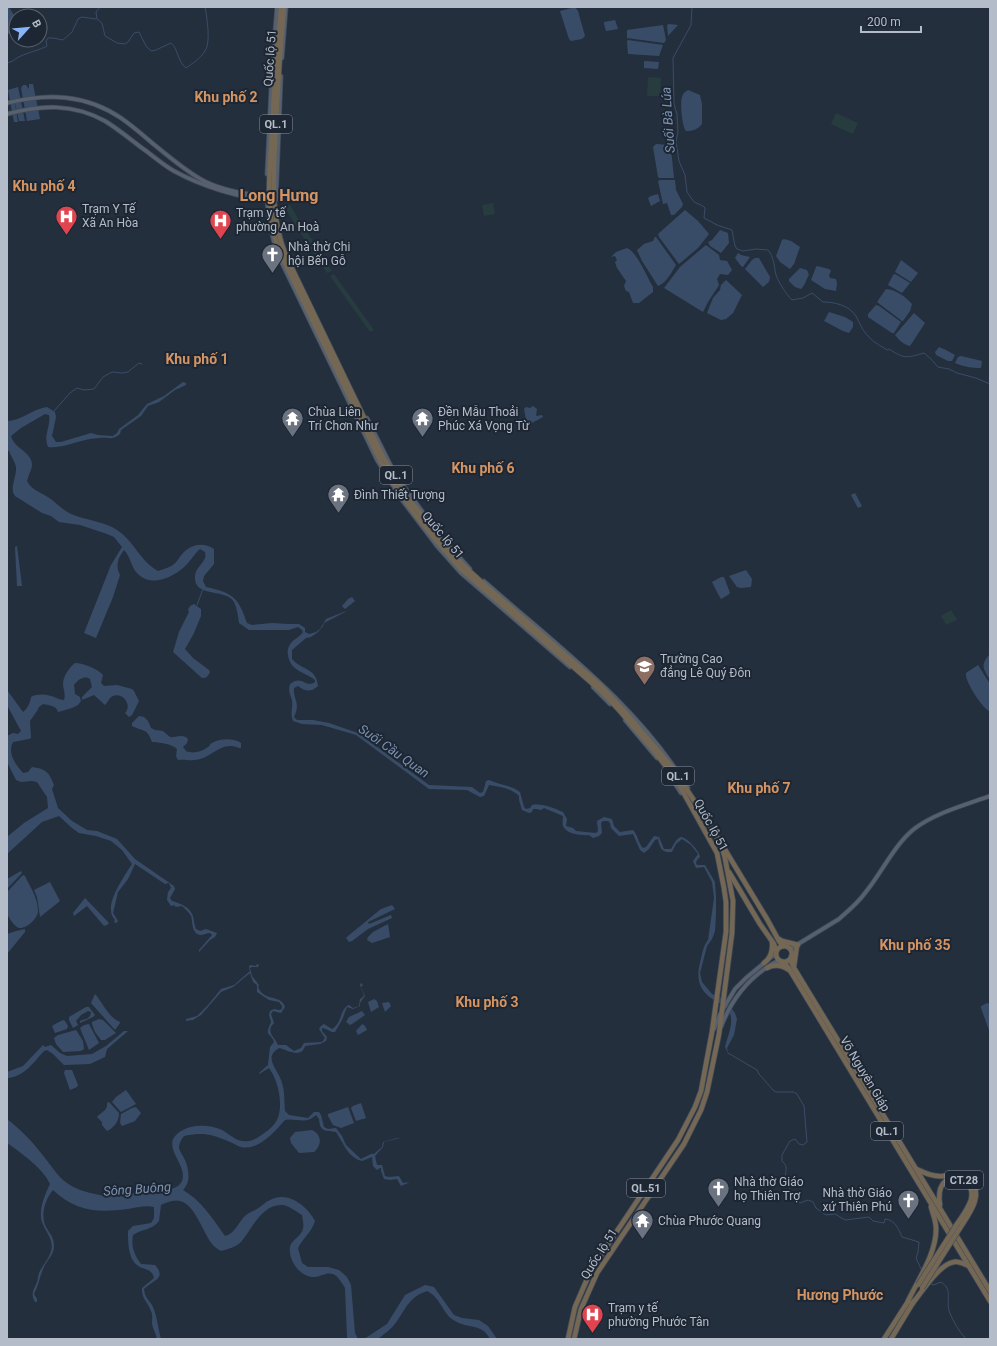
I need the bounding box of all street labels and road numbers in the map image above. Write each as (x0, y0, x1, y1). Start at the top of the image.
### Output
street label: Quốc lộ 51 (261, 29, 279, 87)
road number: QL.1 (260, 115, 292, 133)
road number: QL.1 (380, 466, 412, 484)
street label: Quốc lộ 51 (419, 509, 467, 561)
road number: QL.1 (662, 767, 694, 785)
street label: Quốc lộ 51 (691, 797, 731, 853)
street label: Võ Nguyên Giáp (837, 1034, 893, 1114)
road number: QL.1 (871, 1122, 903, 1140)
road number: CT.28 (945, 1171, 983, 1189)
road number: QL.51 (627, 1179, 665, 1197)
street label: Quốc lộ 51 (578, 1226, 620, 1282)

